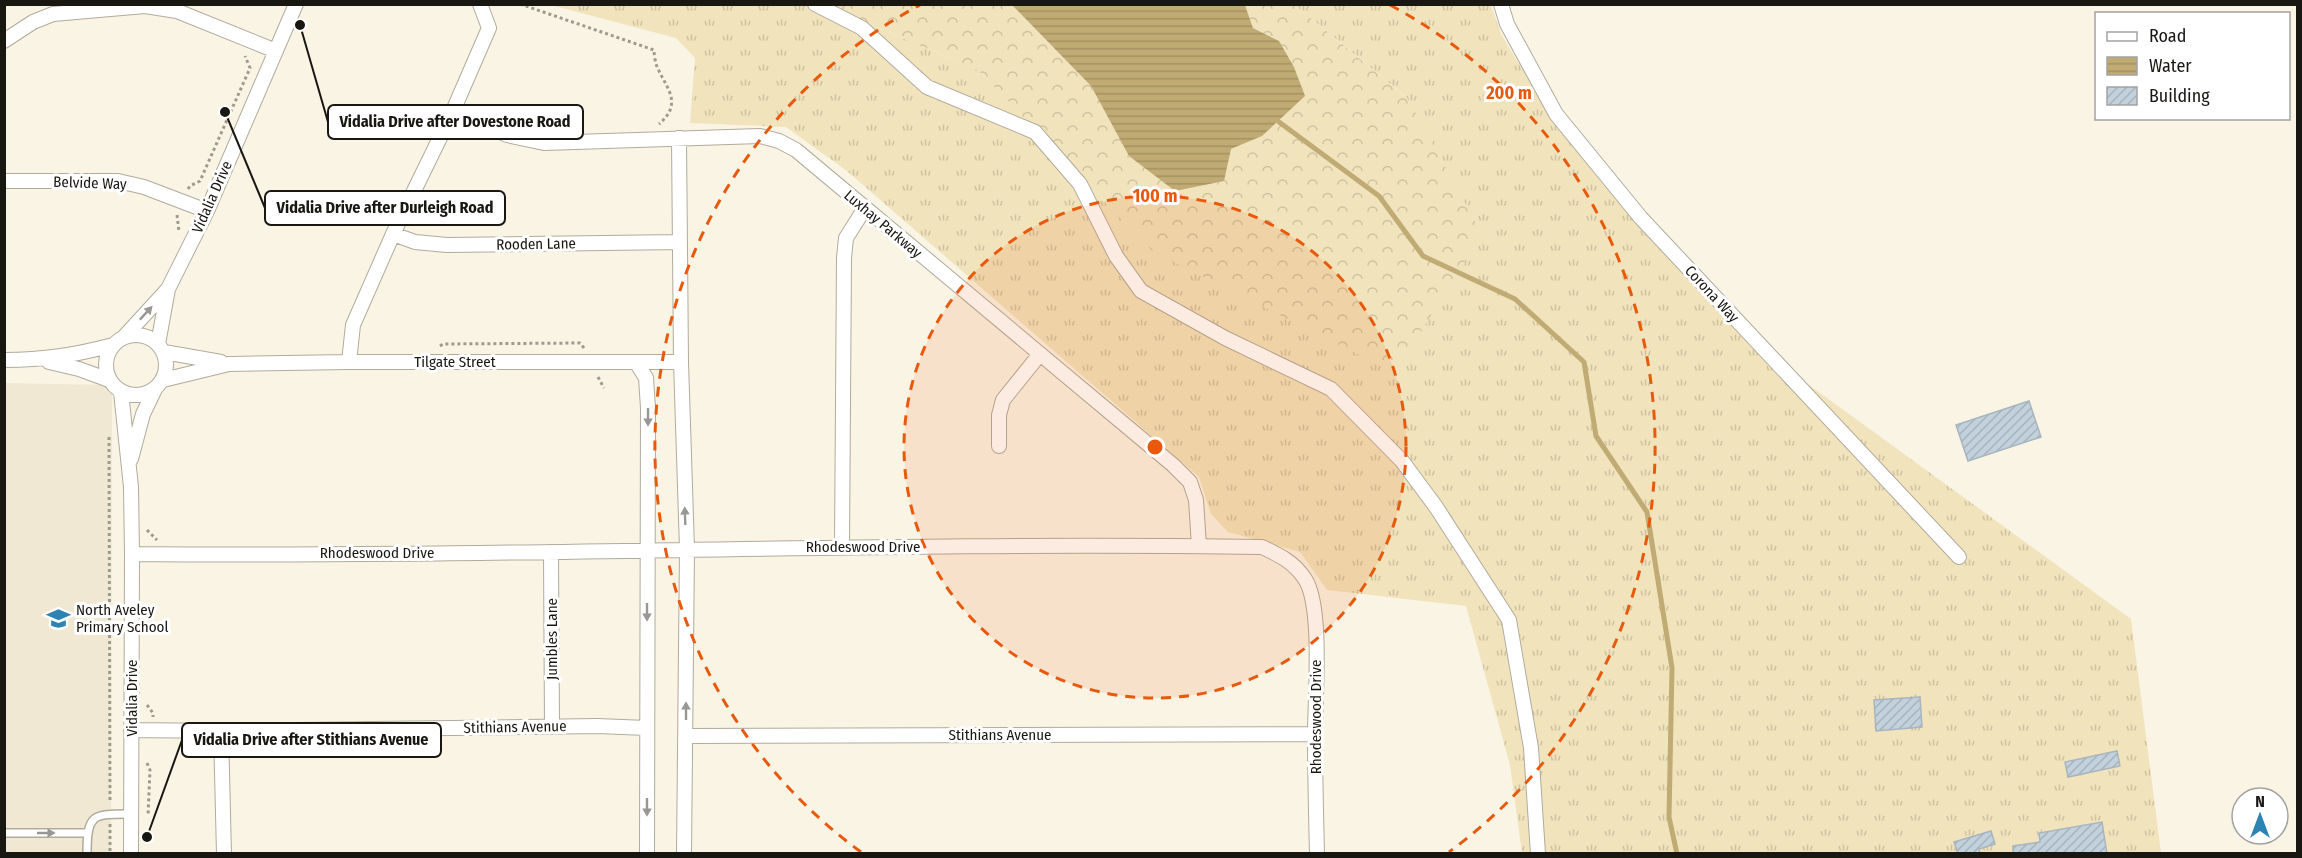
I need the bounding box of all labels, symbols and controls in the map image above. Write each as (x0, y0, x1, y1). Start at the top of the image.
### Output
legend (2095, 12, 2290, 120)
text: Road (2149, 25, 2186, 47)
text: Water (2149, 55, 2192, 77)
text: 200 m (1485, 82, 1532, 104)
text: Building (2149, 85, 2210, 107)
callout: Vidalia Drive after Dovestone Road (328, 105, 583, 139)
text: Vidalia Drive after Dovestone Road (338, 112, 571, 131)
street label: Vidalia Drive (188, 158, 236, 236)
street label: Belvide Way (53, 173, 127, 193)
text: 100 m (1133, 185, 1177, 207)
street label: Luxhay Parkway (840, 186, 926, 262)
callout: Vidalia Drive after Durleigh Road (265, 191, 505, 225)
text: Vidalia Drive after Durleigh Road (276, 198, 493, 217)
street label: Rooden Lane (496, 234, 576, 254)
street label: Corona Way (1681, 262, 1743, 326)
one-way arrow (139, 305, 153, 320)
street label: Tilgate Street (414, 353, 496, 371)
one-way arrow (643, 408, 653, 427)
centre of rings (1145, 437, 1165, 457)
one-way arrow (681, 507, 690, 526)
street label: Rhodeswood Drive (806, 538, 920, 556)
street label: Rhodeswood Drive (320, 544, 434, 562)
street label: Jumbles Lane (543, 598, 561, 680)
place label: North Aveley Primary School (76, 601, 168, 636)
one-way arrow (642, 603, 652, 622)
school or university icon: North Aveley Primary School (45, 606, 71, 632)
street label: Vidalia Drive (123, 659, 141, 737)
street label: Rhodeswood Drive (1307, 660, 1325, 774)
one-way arrow (681, 702, 691, 721)
street label: Stithians Avenue (463, 717, 567, 737)
callout: Vidalia Drive after Stithians Avenue (182, 723, 441, 757)
street label: Stithians Avenue (949, 726, 1051, 744)
text: Vidalia Drive after Stithians Avenue (193, 730, 428, 749)
north arrow (2230, 786, 2290, 846)
text: N (2255, 792, 2265, 811)
one-way arrow (642, 798, 652, 817)
one-way arrow (36, 828, 55, 838)

